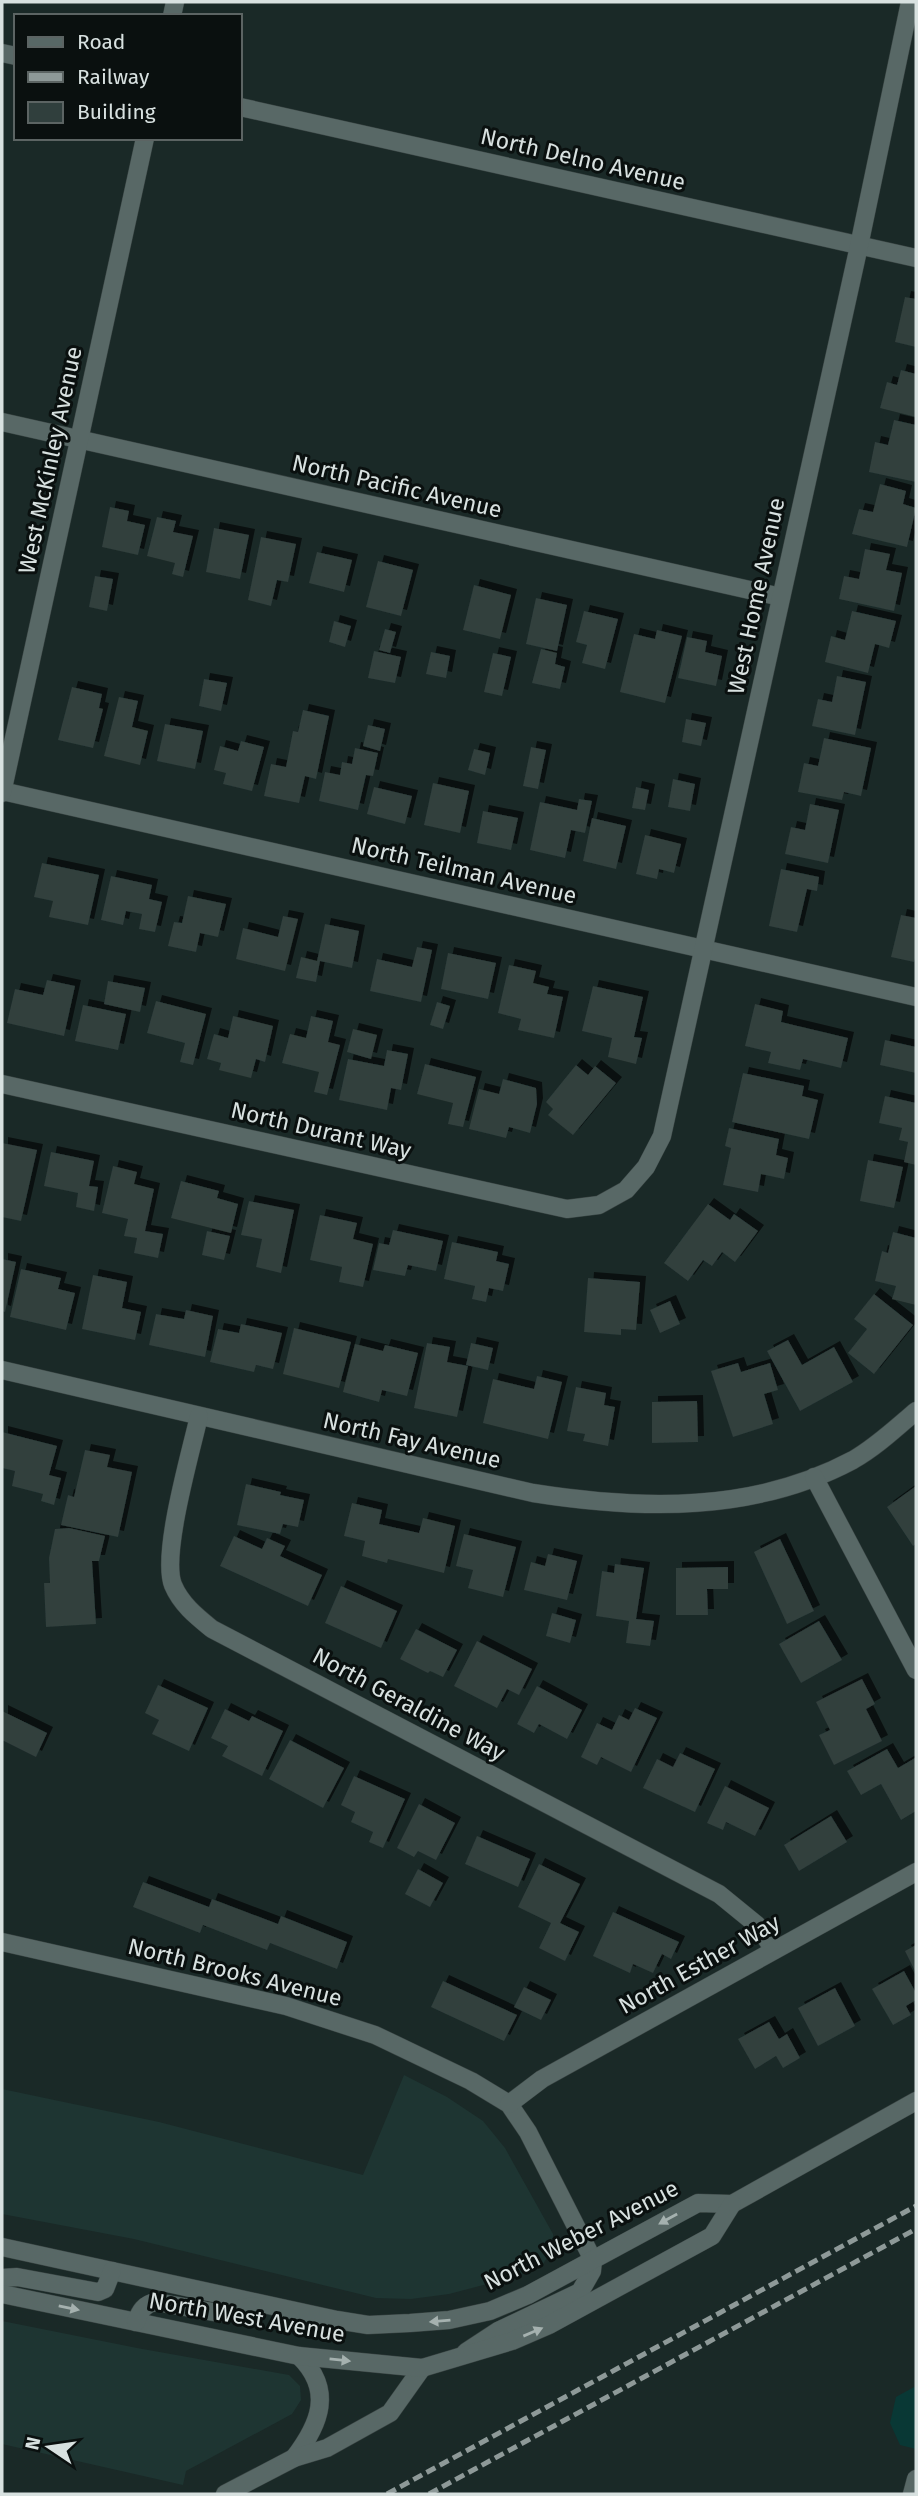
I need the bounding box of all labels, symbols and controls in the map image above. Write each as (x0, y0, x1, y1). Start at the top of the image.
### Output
legend (14, 14, 242, 140)
text: Road (77, 29, 125, 55)
text: Railway (77, 64, 150, 90)
text: Building (77, 99, 156, 125)
street label: North Delno Avenue (478, 122, 688, 196)
street label: West McKinley Avenue (12, 344, 88, 576)
street label: North Pacific Avenue (289, 448, 505, 524)
street label: West Home Avenue (721, 495, 791, 697)
street label: North Teilman Avenue (349, 830, 579, 910)
street label: North Durant Way (228, 1096, 415, 1165)
street label: North Fay Avenue (320, 1406, 504, 1474)
street label: North Geraldine Way (308, 1641, 511, 1767)
street label: North Esther Way (614, 1908, 785, 2020)
street label: North Brooks Avenue (125, 1932, 345, 2012)
street label: North Weber Avenue (479, 2174, 683, 2296)
one-way arrow (658, 2213, 678, 2225)
street label: North West Avenue (147, 2286, 347, 2348)
one-way arrow (58, 2303, 80, 2314)
one-way arrow (429, 2316, 451, 2327)
one-way arrow (523, 2326, 543, 2338)
one-way arrow (329, 2355, 351, 2366)
north arrow (14, 2412, 84, 2482)
text: N (20, 2435, 46, 2452)

